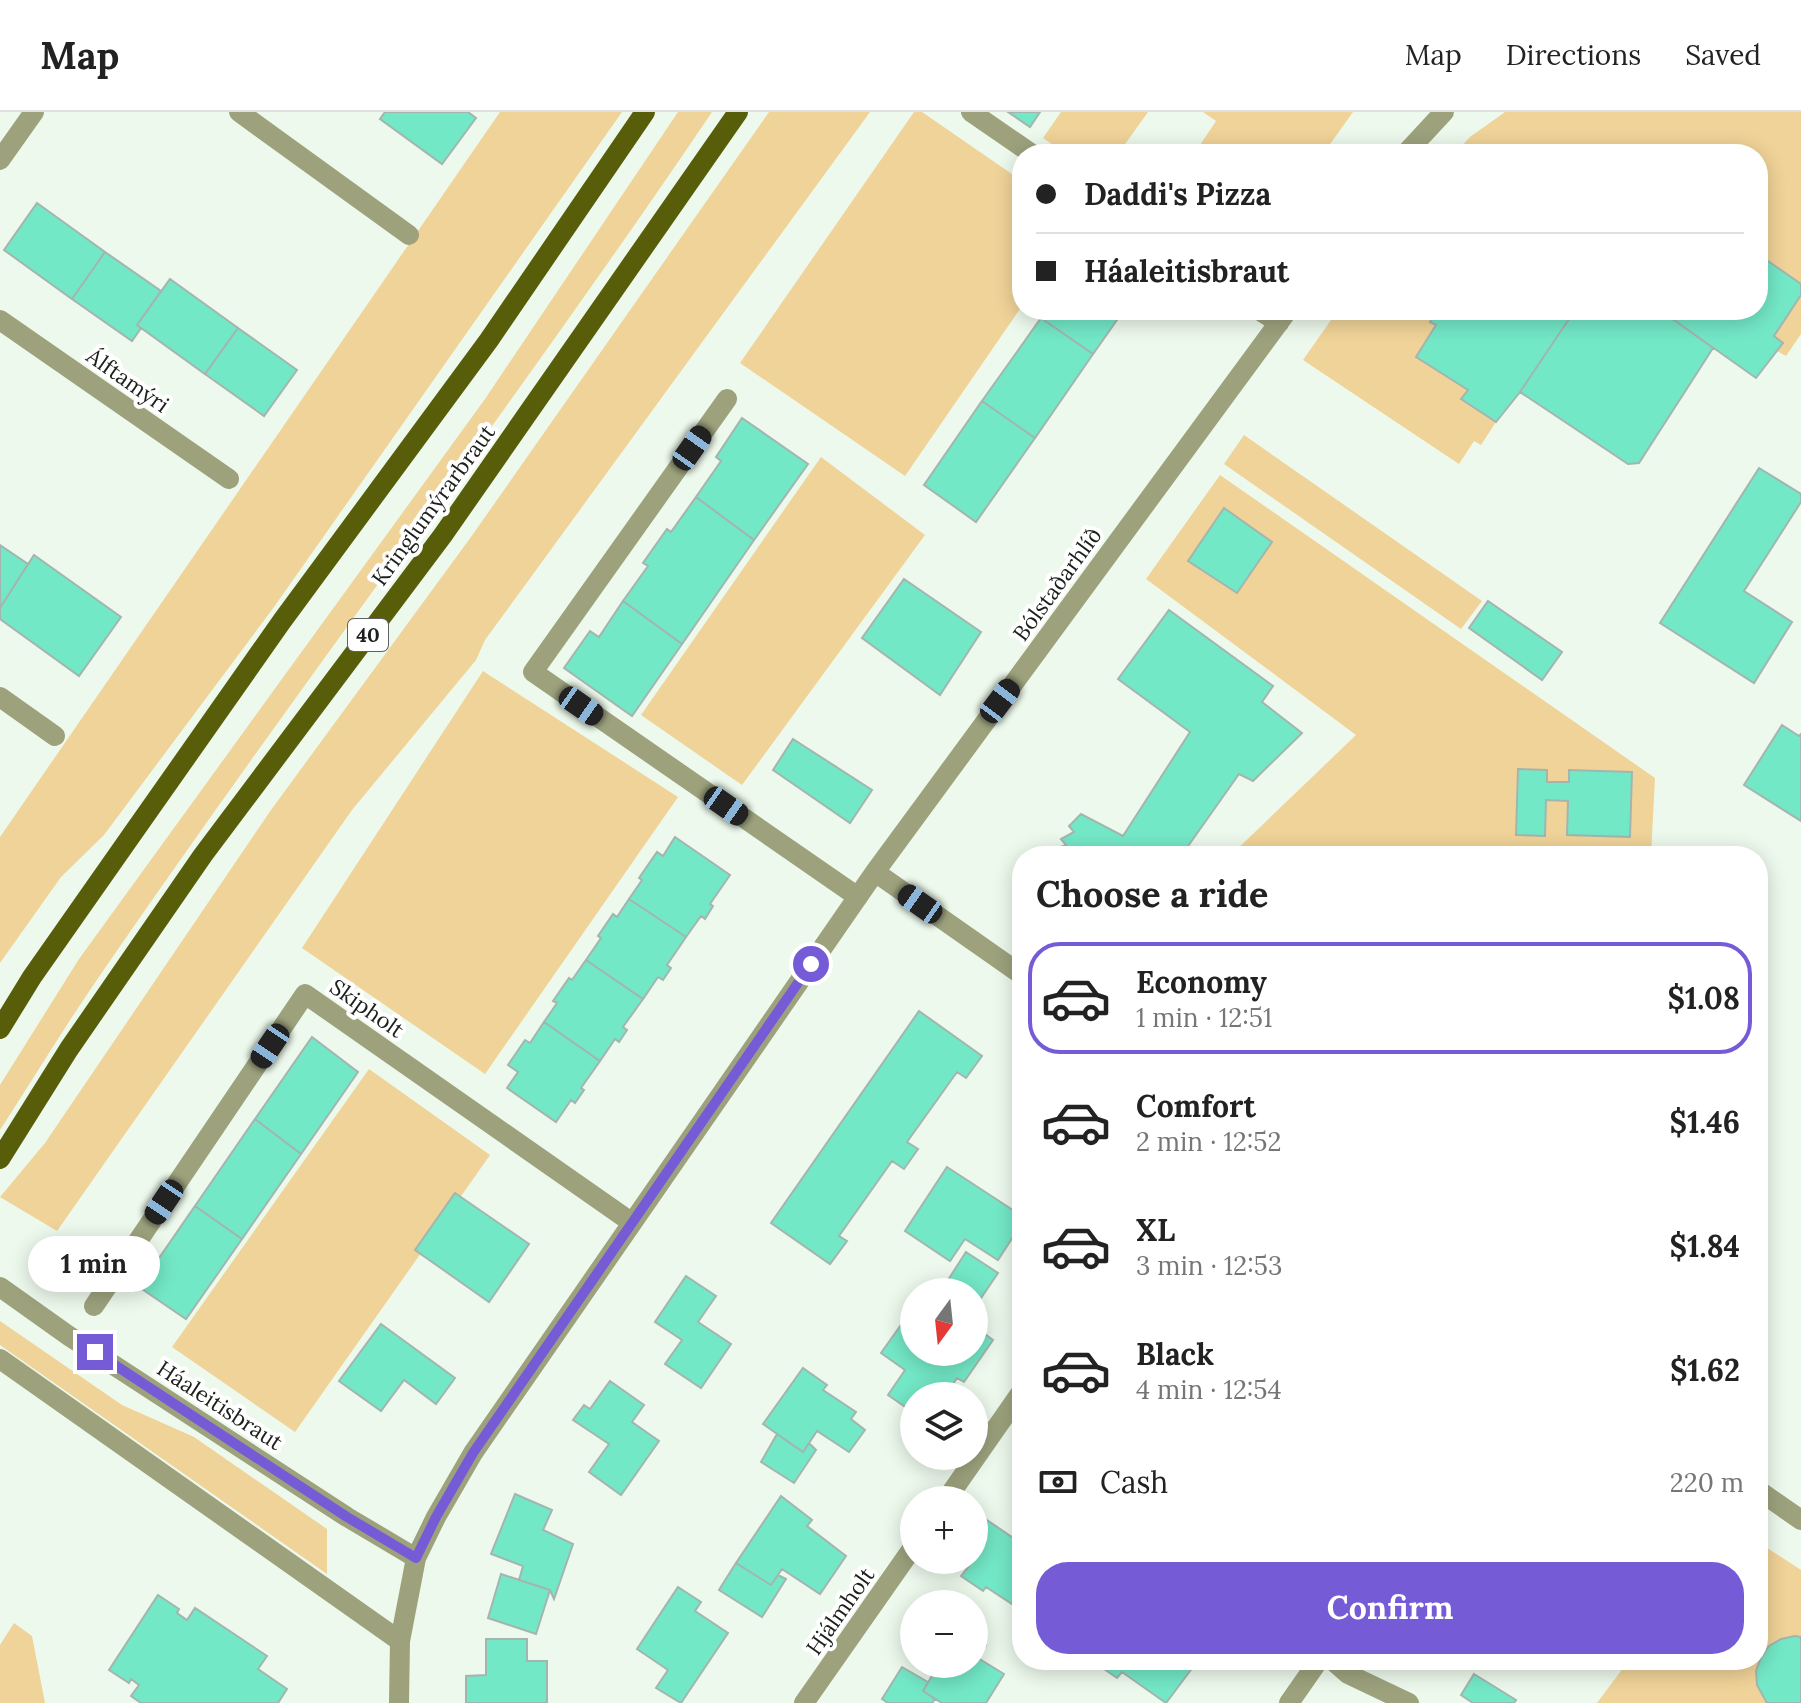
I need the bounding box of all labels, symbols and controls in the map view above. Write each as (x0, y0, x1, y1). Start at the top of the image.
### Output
text: Map (40, 31, 119, 79)
text: Map (1405, 37, 1462, 73)
text: Directions (1506, 37, 1641, 73)
text: Saved (1685, 37, 1761, 73)
text: Daddi's Pizza (1084, 175, 1271, 213)
text: Háaleitisbraut (1084, 252, 1289, 290)
street label: Álftamýri (81, 341, 175, 418)
street label: Kringlumýrarbraut (365, 419, 501, 591)
car (668, 421, 716, 475)
street label: Bólstaðarhlíð (1006, 522, 1108, 646)
road number: 40 (348, 619, 388, 651)
car (976, 675, 1024, 727)
car (554, 682, 608, 730)
car (699, 782, 753, 830)
text: Choose a ride (1036, 871, 1268, 917)
car (893, 880, 947, 928)
route start (793, 946, 829, 982)
icon: car (1040, 962, 1112, 1034)
text: Economy (1136, 963, 1267, 1001)
street label: Skipholt (325, 972, 410, 1044)
text: $1.08 (1667, 979, 1740, 1017)
text: 1 min · 12:51 (1136, 1001, 1272, 1034)
car (247, 1019, 293, 1073)
icon: car (1040, 1086, 1112, 1158)
text: Comfort (1136, 1087, 1256, 1125)
text: $1.46 (1670, 1103, 1740, 1141)
text: 2 min · 12:52 (1136, 1125, 1281, 1158)
car (141, 1175, 187, 1229)
icon: car (1040, 1210, 1112, 1282)
text: XL (1136, 1211, 1175, 1249)
text: $1.84 (1670, 1227, 1740, 1265)
callout: 1 min (29, 1236, 161, 1292)
text: 1 min (61, 1247, 127, 1280)
text: 3 min · 12:53 (1136, 1249, 1282, 1282)
north arrow (900, 1278, 988, 1366)
map controls (900, 1278, 988, 1678)
route end (77, 1334, 113, 1370)
icon: car (1040, 1334, 1112, 1406)
text: Black (1136, 1335, 1214, 1373)
text: $1.62 (1670, 1351, 1740, 1389)
street label: Háaleitisbraut (152, 1354, 288, 1456)
text: 4 min · 12:54 (1136, 1373, 1282, 1406)
button: layers (900, 1382, 988, 1470)
icon: cash (1036, 1460, 1080, 1504)
text: Cash (1100, 1463, 1168, 1501)
text: 220 m (1670, 1466, 1744, 1499)
button: + (900, 1486, 988, 1574)
street label: Hjálmholt (800, 1562, 880, 1660)
button: Confirm (1036, 1562, 1744, 1654)
button: − (900, 1590, 988, 1678)

